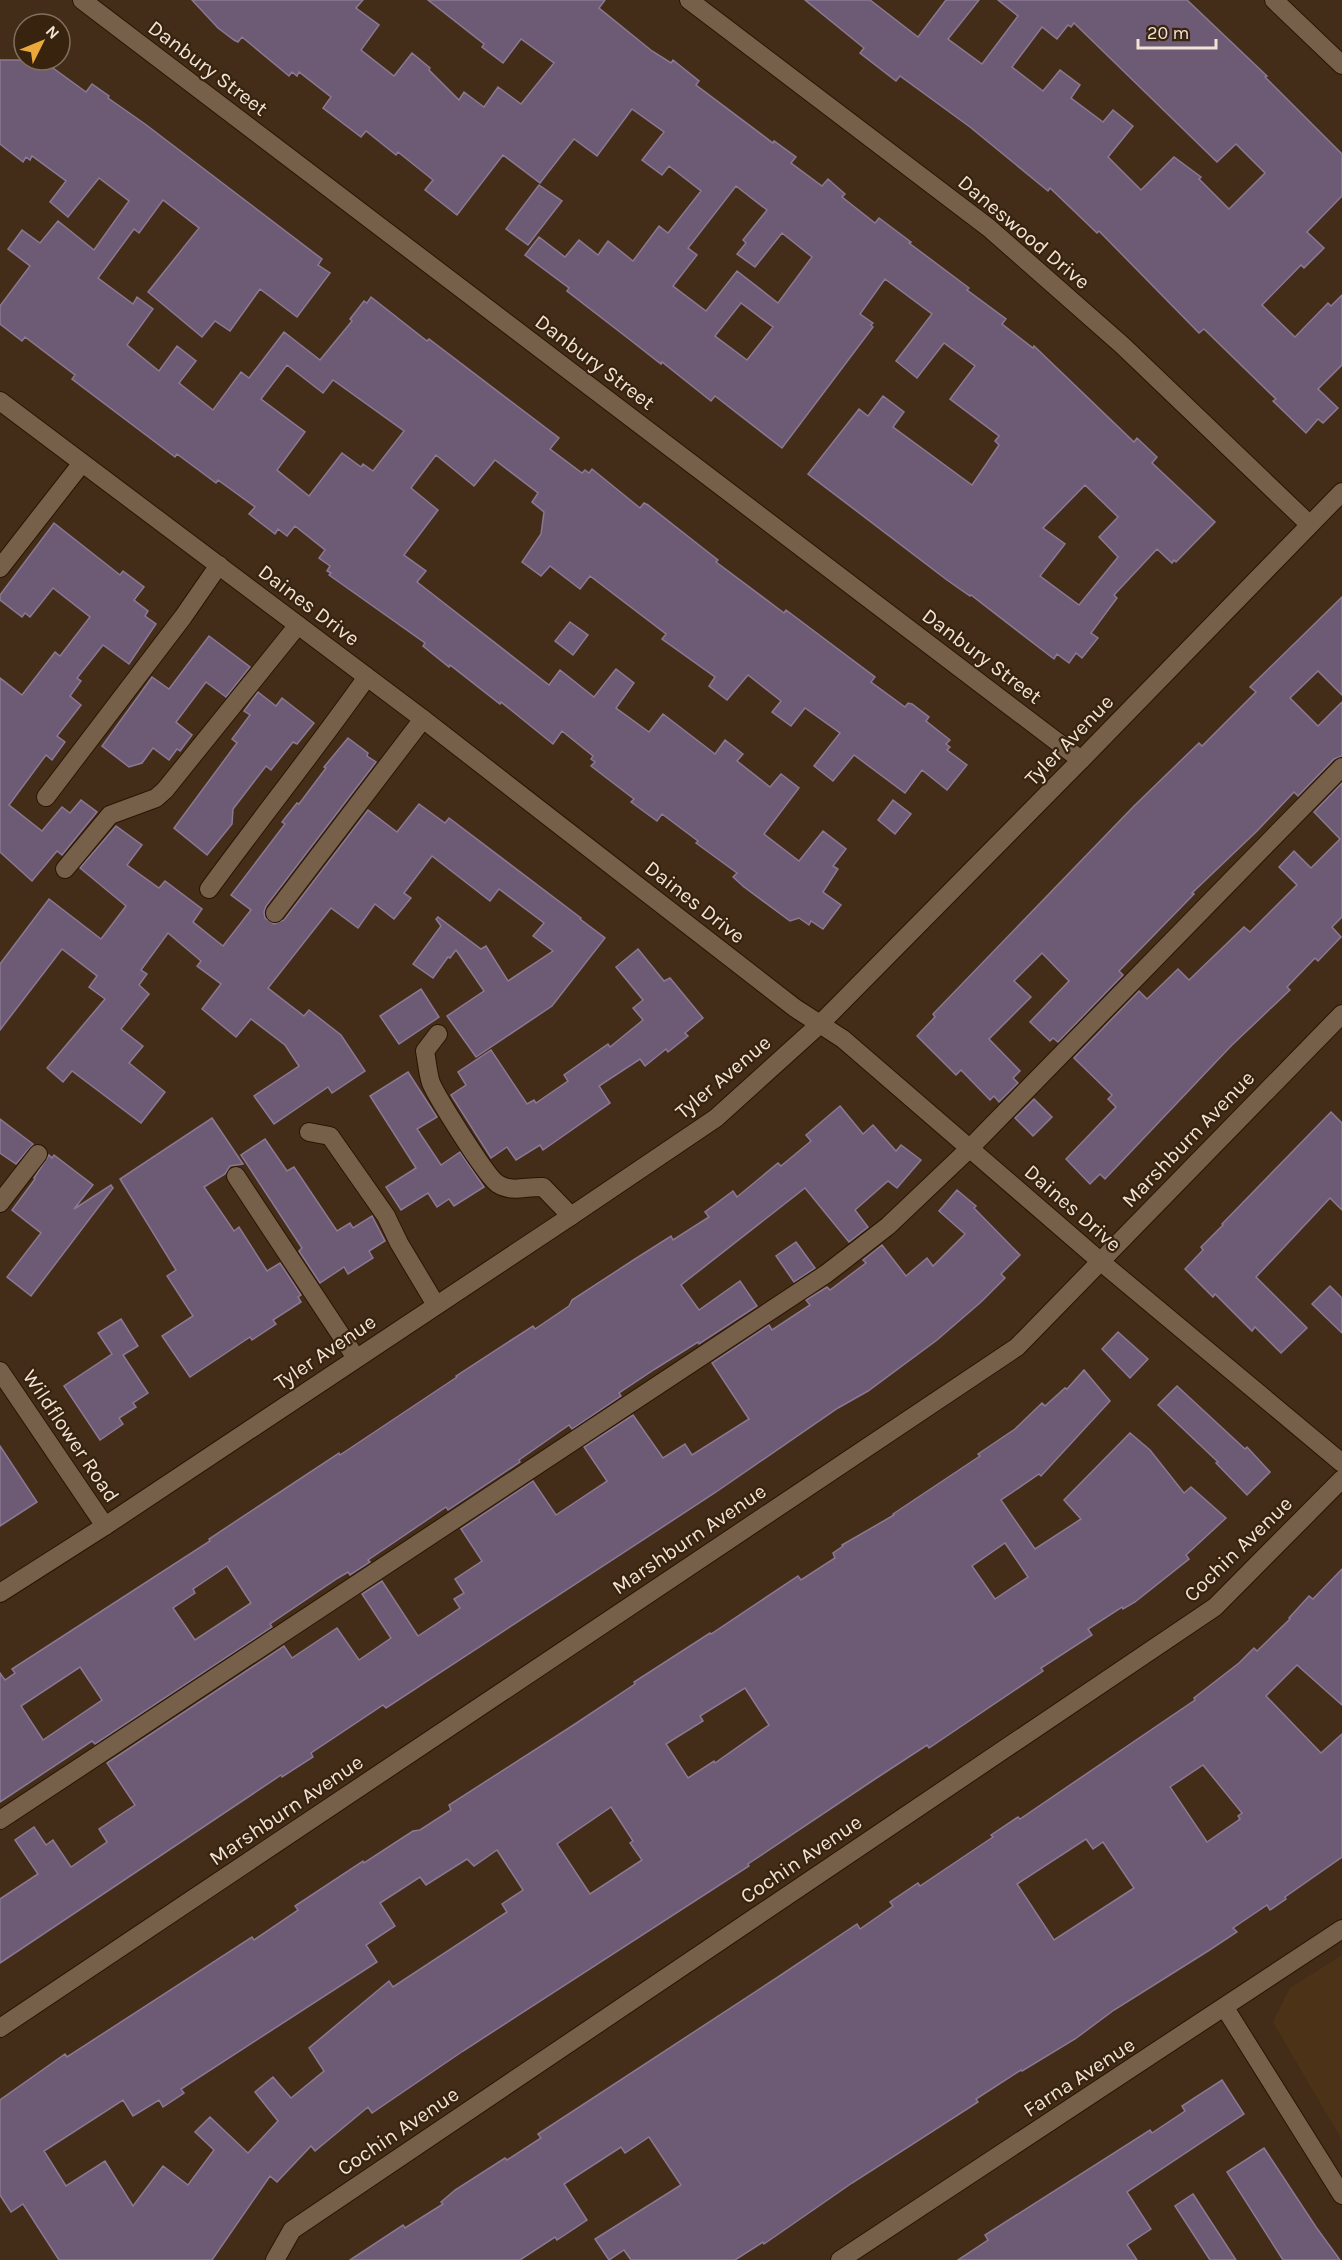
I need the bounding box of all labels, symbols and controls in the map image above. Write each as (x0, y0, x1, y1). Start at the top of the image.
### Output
north arrow (12, 12, 72, 72)
scale bar (1138, 12, 1216, 50)
street label: Danbury Street (144, 15, 273, 121)
text: N (42, 21, 63, 43)
text: 20 m (1147, 22, 1189, 44)
street label: Daneswood Drive (953, 170, 1095, 294)
street label: Danbury Street (531, 309, 660, 415)
street label: Daines Drive (254, 559, 364, 651)
street label: Danbury Street (918, 603, 1047, 709)
street label: Tyler Avenue (1020, 690, 1118, 790)
street label: Daines Drive (640, 856, 750, 948)
street label: Tyler Avenue (670, 1030, 776, 1124)
street label: Marshburn Avenue (1117, 1066, 1259, 1212)
street label: Daines Drive (1020, 1160, 1126, 1256)
street label: Tyler Avenue (270, 1309, 380, 1395)
street label: Wildflower Road (18, 1365, 124, 1507)
street label: Marshburn Avenue (608, 1479, 770, 1599)
street label: Cochin Avenue (1179, 1491, 1297, 1607)
street label: Marshburn Avenue (205, 1750, 367, 1870)
street label: Cochin Avenue (736, 1810, 866, 1908)
street label: Farna Avenue (1019, 2032, 1139, 2122)
street label: Cochin Avenue (333, 2082, 463, 2180)

